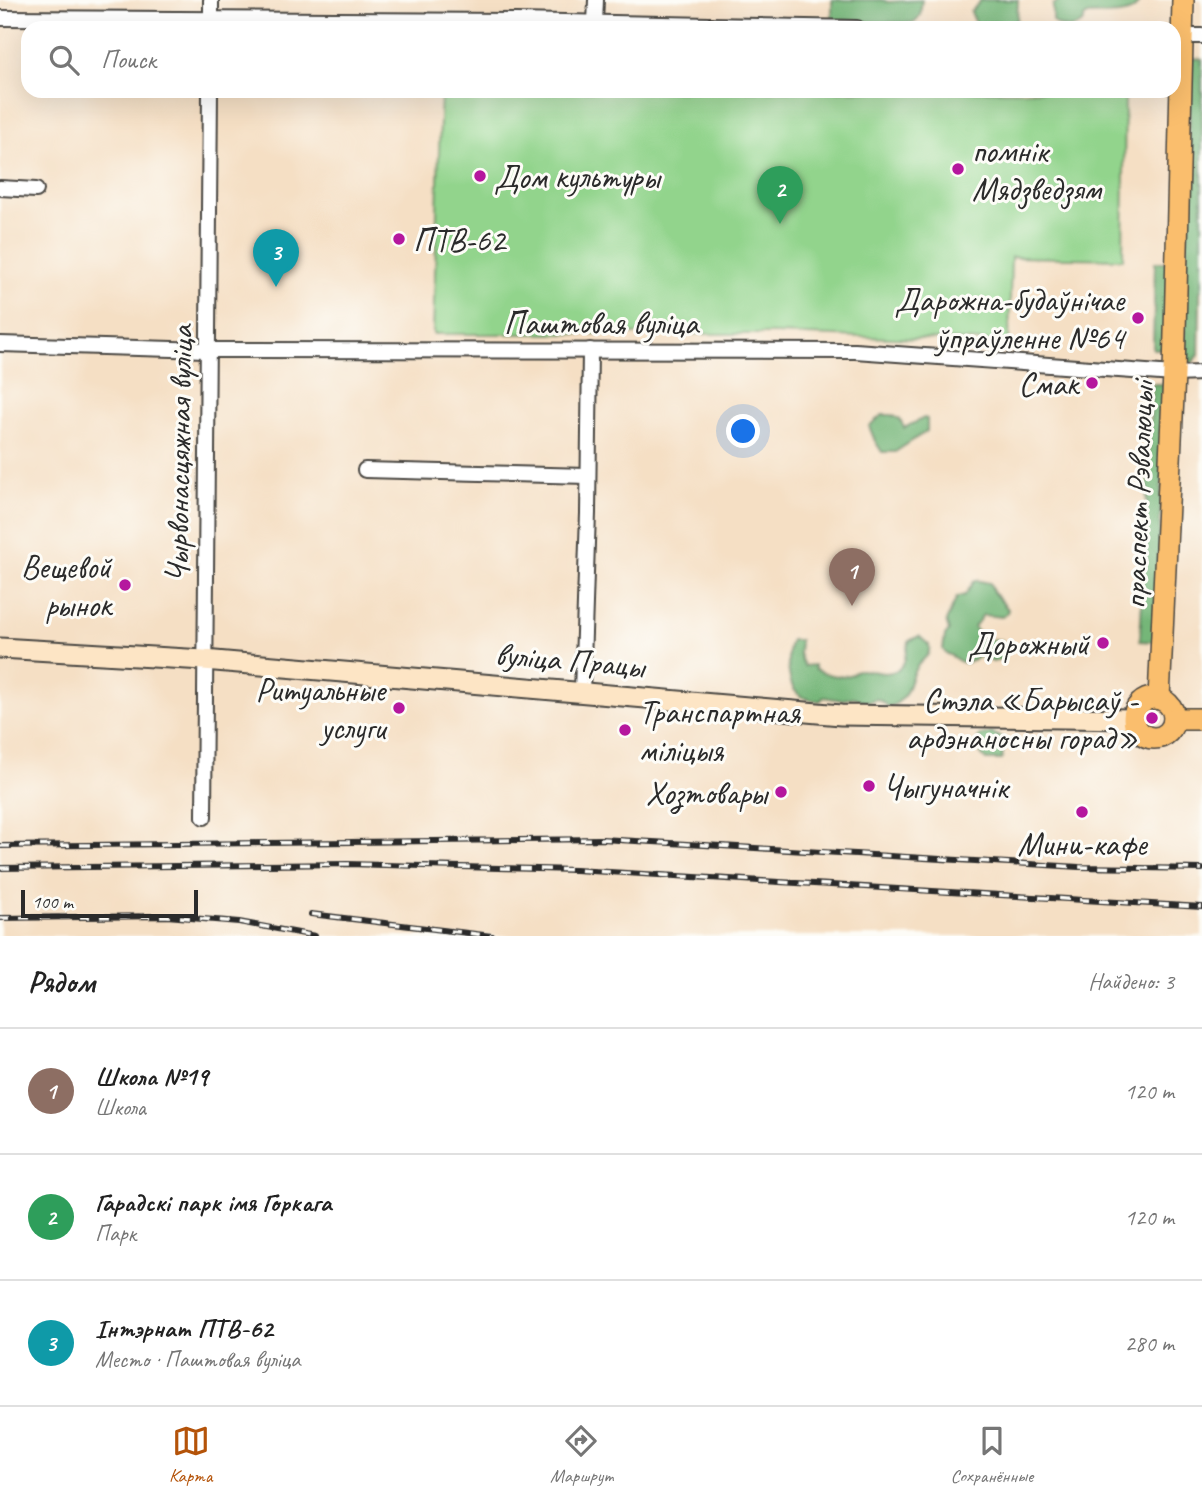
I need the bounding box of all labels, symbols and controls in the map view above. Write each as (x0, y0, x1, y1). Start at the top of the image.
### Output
search box (21, 21, 1181, 98)
icon: search (45, 41, 83, 79)
text: Поиск (101, 43, 156, 76)
place label: помнік Мядзведзям (972, 130, 1103, 210)
place label: Дом культуры (494, 156, 662, 198)
marker: помнік Мядзведзям (950, 161, 966, 177)
pin: 2 (757, 166, 803, 224)
marker: Дом культуры (472, 168, 488, 184)
place label: ПТВ-62 (413, 219, 508, 261)
pin: 3 (253, 229, 299, 287)
marker: ПТВ-62 (391, 231, 407, 247)
place label: Дарожна-будаўнічае ўпраўленне №64 (895, 279, 1127, 359)
street label: Паштовая вуліца (504, 302, 701, 344)
marker: Дарожна-будаўнічае ўпраўленне №64 (1130, 310, 1146, 326)
street label: Чырвонасцяжная вуліца (156, 322, 202, 583)
place label: Смак (1018, 363, 1081, 405)
marker: Смак (1084, 375, 1100, 391)
street label: праспект Рэвалюцыі (1113, 376, 1163, 610)
your location (726, 414, 760, 448)
place label: Вещевой рынок (21, 546, 114, 626)
pin: 1 (829, 548, 875, 606)
marker: Вещевой рынок (117, 577, 133, 593)
place label: Дорожный (968, 623, 1091, 665)
street label: вуліца Працы (494, 633, 649, 688)
marker: Дорожный (1095, 635, 1111, 651)
place label: Ритуальные услуги (256, 669, 388, 749)
place label: Стэла «Барысаў - ардэнаносны горад» (906, 679, 1139, 759)
place label: Транспартная міліцыя (639, 691, 801, 771)
marker: Ритуальные услуги (391, 700, 407, 716)
marker: Стэла «Барысаў - ардэнаносны горад» (1144, 710, 1160, 726)
marker: Транспартная міліцыя (617, 722, 633, 738)
place label: Чыгуначнік (883, 766, 1010, 808)
place label: Хозтовары (646, 772, 770, 814)
marker: Чыгуначнік (861, 778, 877, 794)
marker: Хозтовары (773, 784, 789, 800)
marker: Мини-кафе (1074, 804, 1090, 820)
place label: Мини-кафе (1017, 823, 1149, 865)
scale bar (21, 887, 198, 919)
text: 100 m (32, 890, 73, 914)
text: Рядом (28, 963, 95, 1001)
text: Найдено: 3 (1088, 967, 1174, 996)
text: Школа №19 (95, 1060, 208, 1093)
text: 1 (46, 1077, 56, 1106)
text: 120 m (1125, 1077, 1174, 1106)
text: Школа (95, 1093, 146, 1122)
text: Гарадскі парк імя Горкага (95, 1186, 331, 1219)
text: 2 (46, 1203, 56, 1232)
text: 120 m (1125, 1203, 1174, 1232)
text: Парк (95, 1219, 136, 1248)
text: Інтэрнат ПТВ-62 (95, 1312, 273, 1345)
text: 3 (46, 1329, 56, 1358)
text: 280 m (1125, 1329, 1174, 1358)
text: Место · Паштовая вуліца (95, 1345, 300, 1374)
tab: Карта (169, 1422, 212, 1488)
tab: Маршрут (550, 1422, 613, 1488)
tab: Сохранённые (951, 1422, 1033, 1488)

